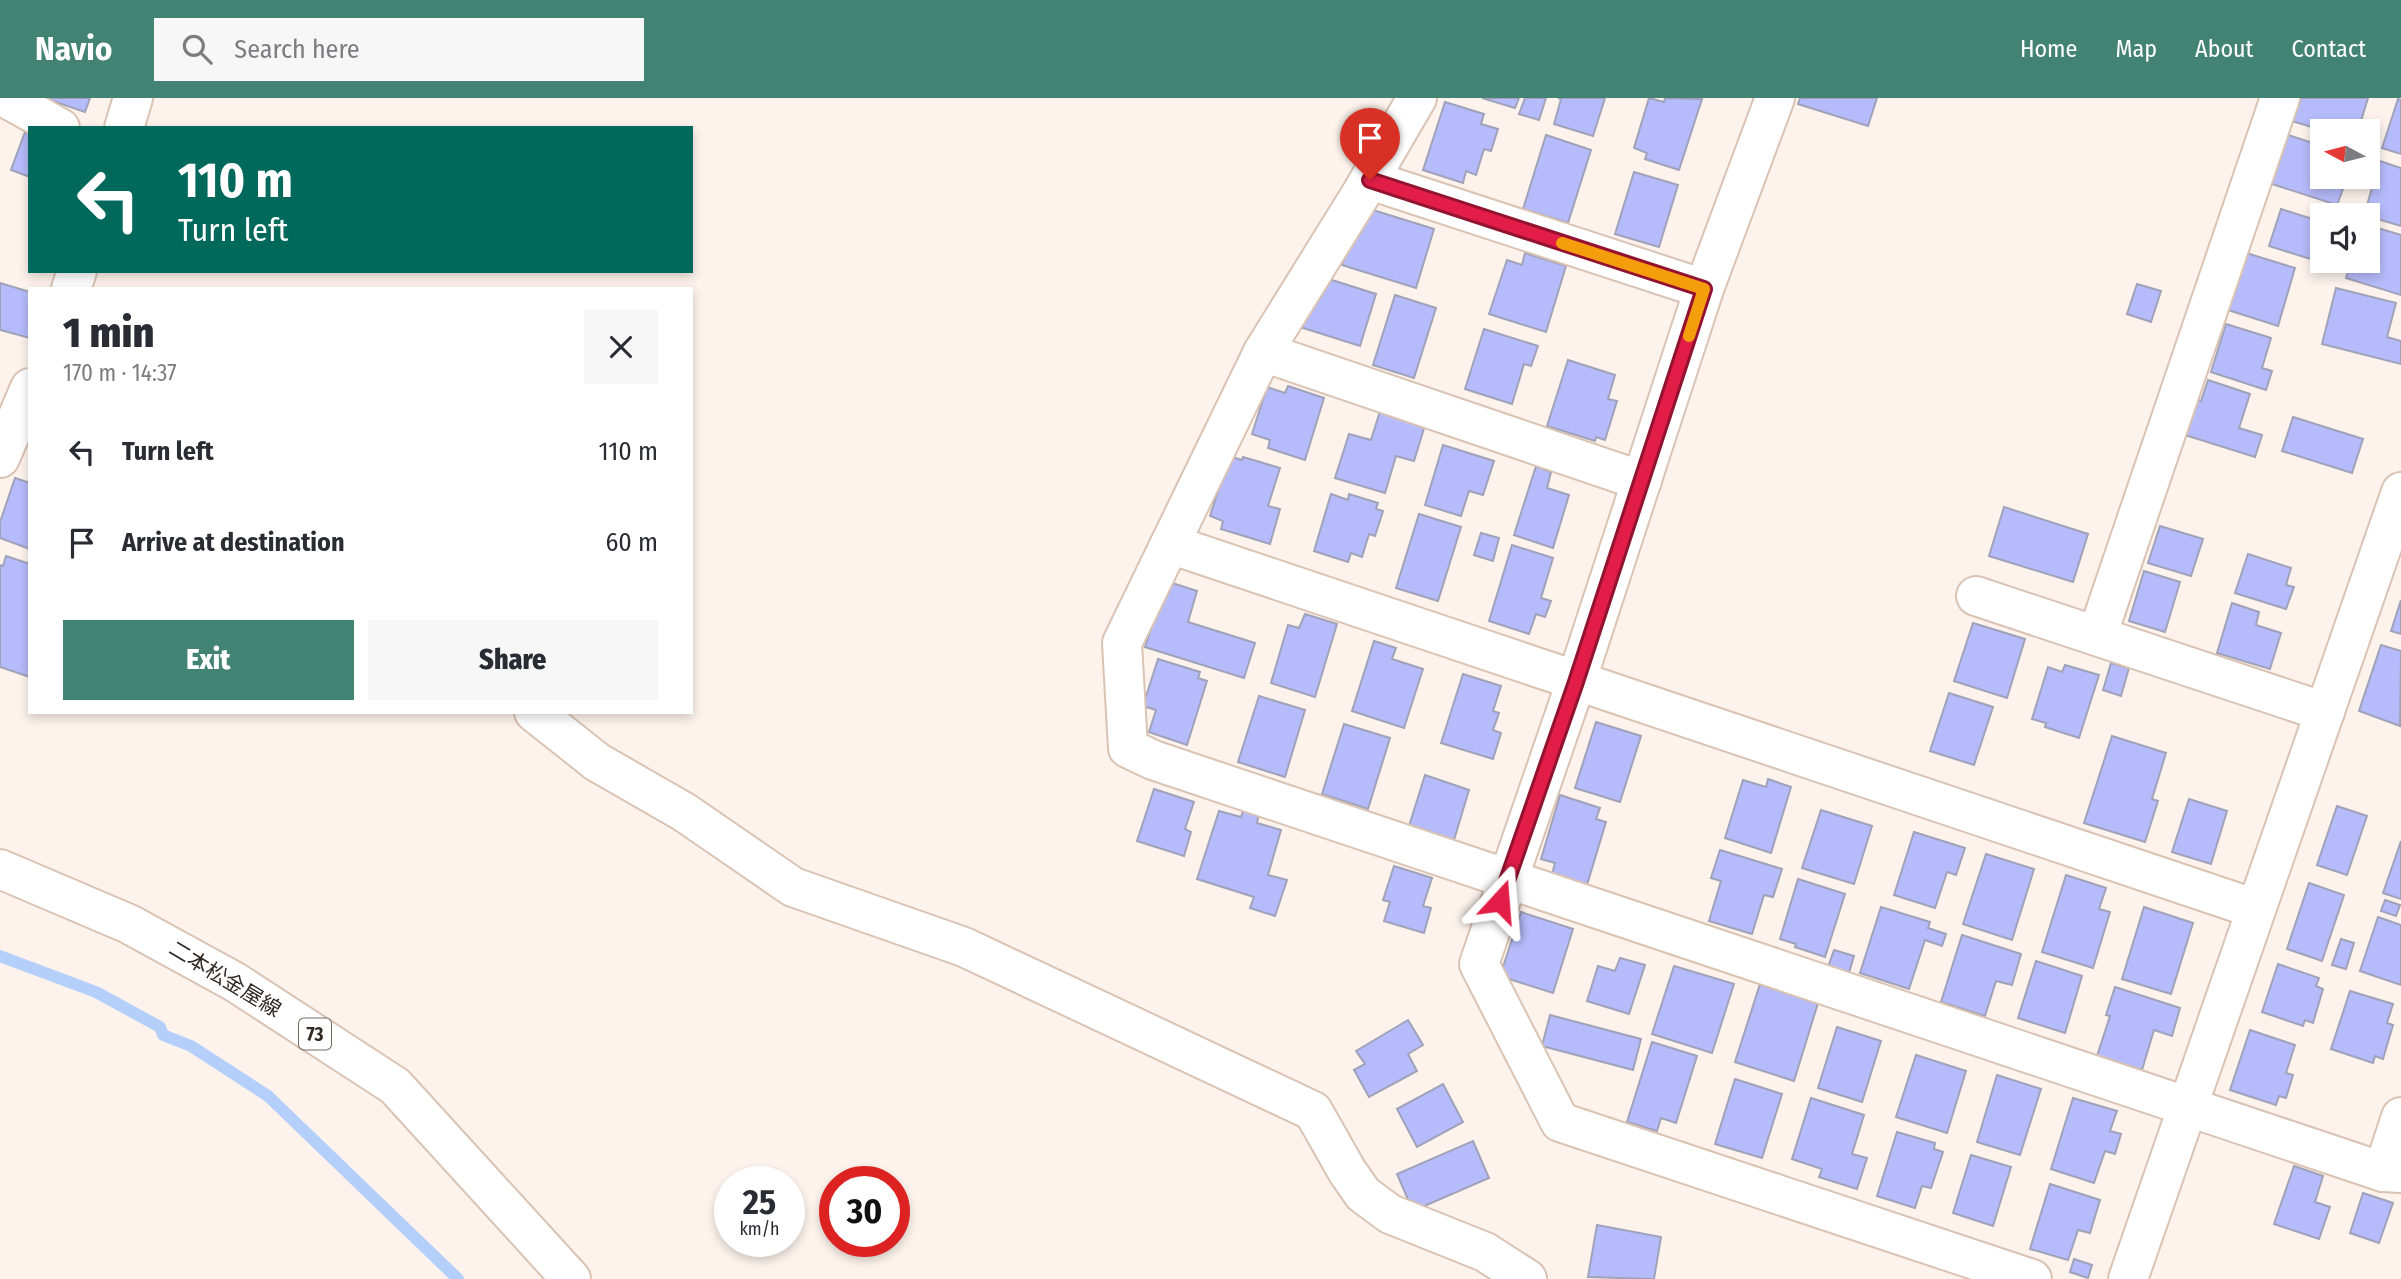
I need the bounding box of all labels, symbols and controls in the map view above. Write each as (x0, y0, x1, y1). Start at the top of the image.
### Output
search box (154, 18, 644, 81)
text: Navio (35, 29, 112, 69)
icon: search (178, 30, 216, 68)
text: Search here (234, 34, 360, 65)
text: Home (2020, 35, 2077, 63)
text: Map (2115, 35, 2157, 63)
text: About (2195, 35, 2253, 63)
text: Contact (2291, 35, 2366, 63)
pin (1340, 108, 1400, 180)
icon: arrive (1351, 119, 1389, 157)
north arrow (2310, 119, 2380, 189)
map controls (2310, 119, 2380, 273)
text: 110 m (178, 151, 293, 210)
icon: left (63, 154, 154, 245)
button: sound (2310, 203, 2380, 273)
text: Turn left (178, 211, 288, 249)
text: 1 min (63, 308, 154, 358)
button: close (584, 310, 658, 384)
text: 170 m · 14:37 (63, 359, 177, 387)
icon: left (63, 433, 101, 471)
text: Turn left (122, 436, 214, 467)
text: 110 m (598, 436, 658, 467)
icon: arrive (63, 524, 101, 562)
text: Arrive at destination (122, 527, 345, 558)
text: 60 m (605, 527, 658, 558)
button: Exit (63, 620, 354, 700)
button: Share (368, 620, 658, 700)
position arrow (1463, 864, 1537, 938)
street label: 二本松金屋線 (164, 935, 286, 1023)
road number: 73 (299, 1018, 331, 1050)
speed limit sign: 30 (819, 1166, 910, 1257)
text: 25 (743, 1181, 776, 1223)
text: km/h (739, 1218, 780, 1240)

